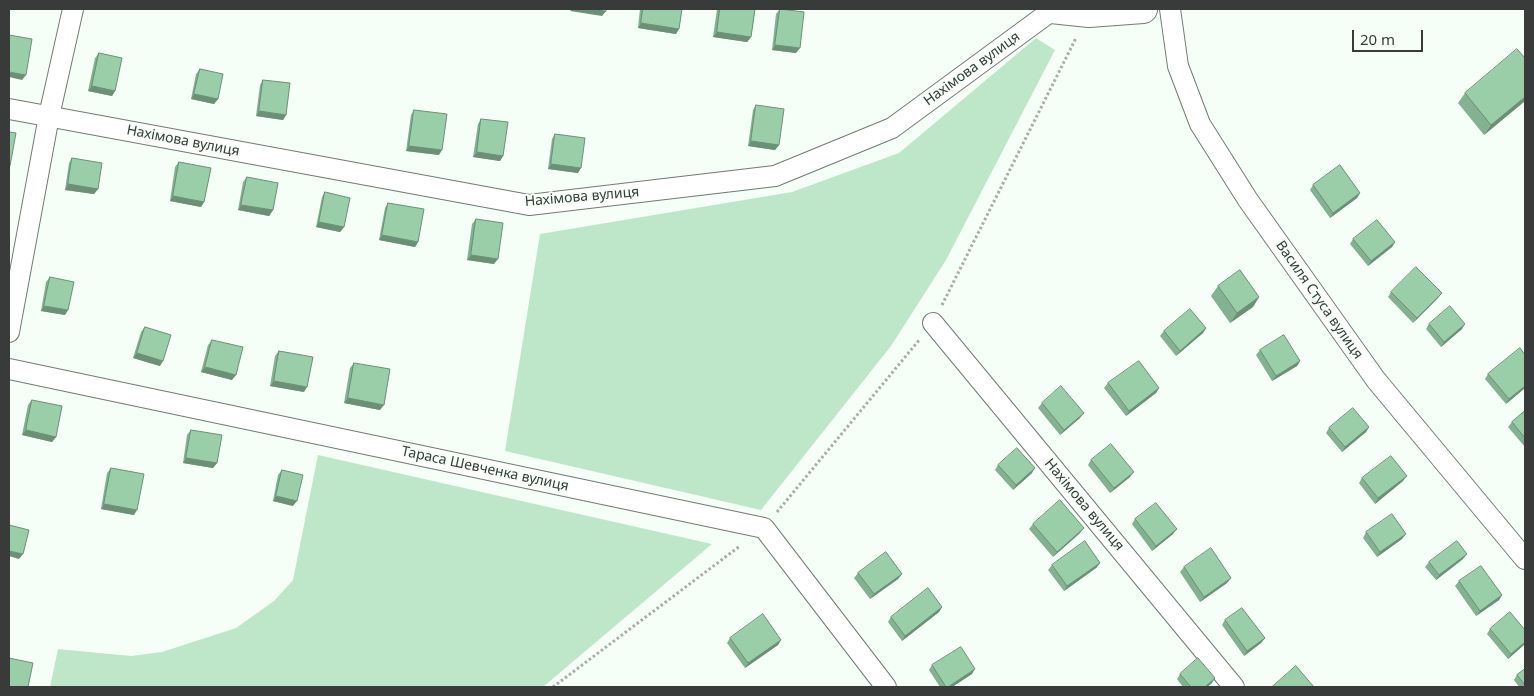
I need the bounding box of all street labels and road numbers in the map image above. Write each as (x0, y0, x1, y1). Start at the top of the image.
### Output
street label: Нахімова вулиця (921, 28, 1023, 110)
street label: Нахімова вулиця (125, 122, 241, 160)
street label: Нахімова вулиця (524, 184, 640, 210)
street label: Василя Стуса вулиця (1272, 238, 1366, 362)
street label: Тараса Шевченка вулиця (400, 443, 570, 495)
street label: Нахімова вулиця (1041, 456, 1127, 554)

